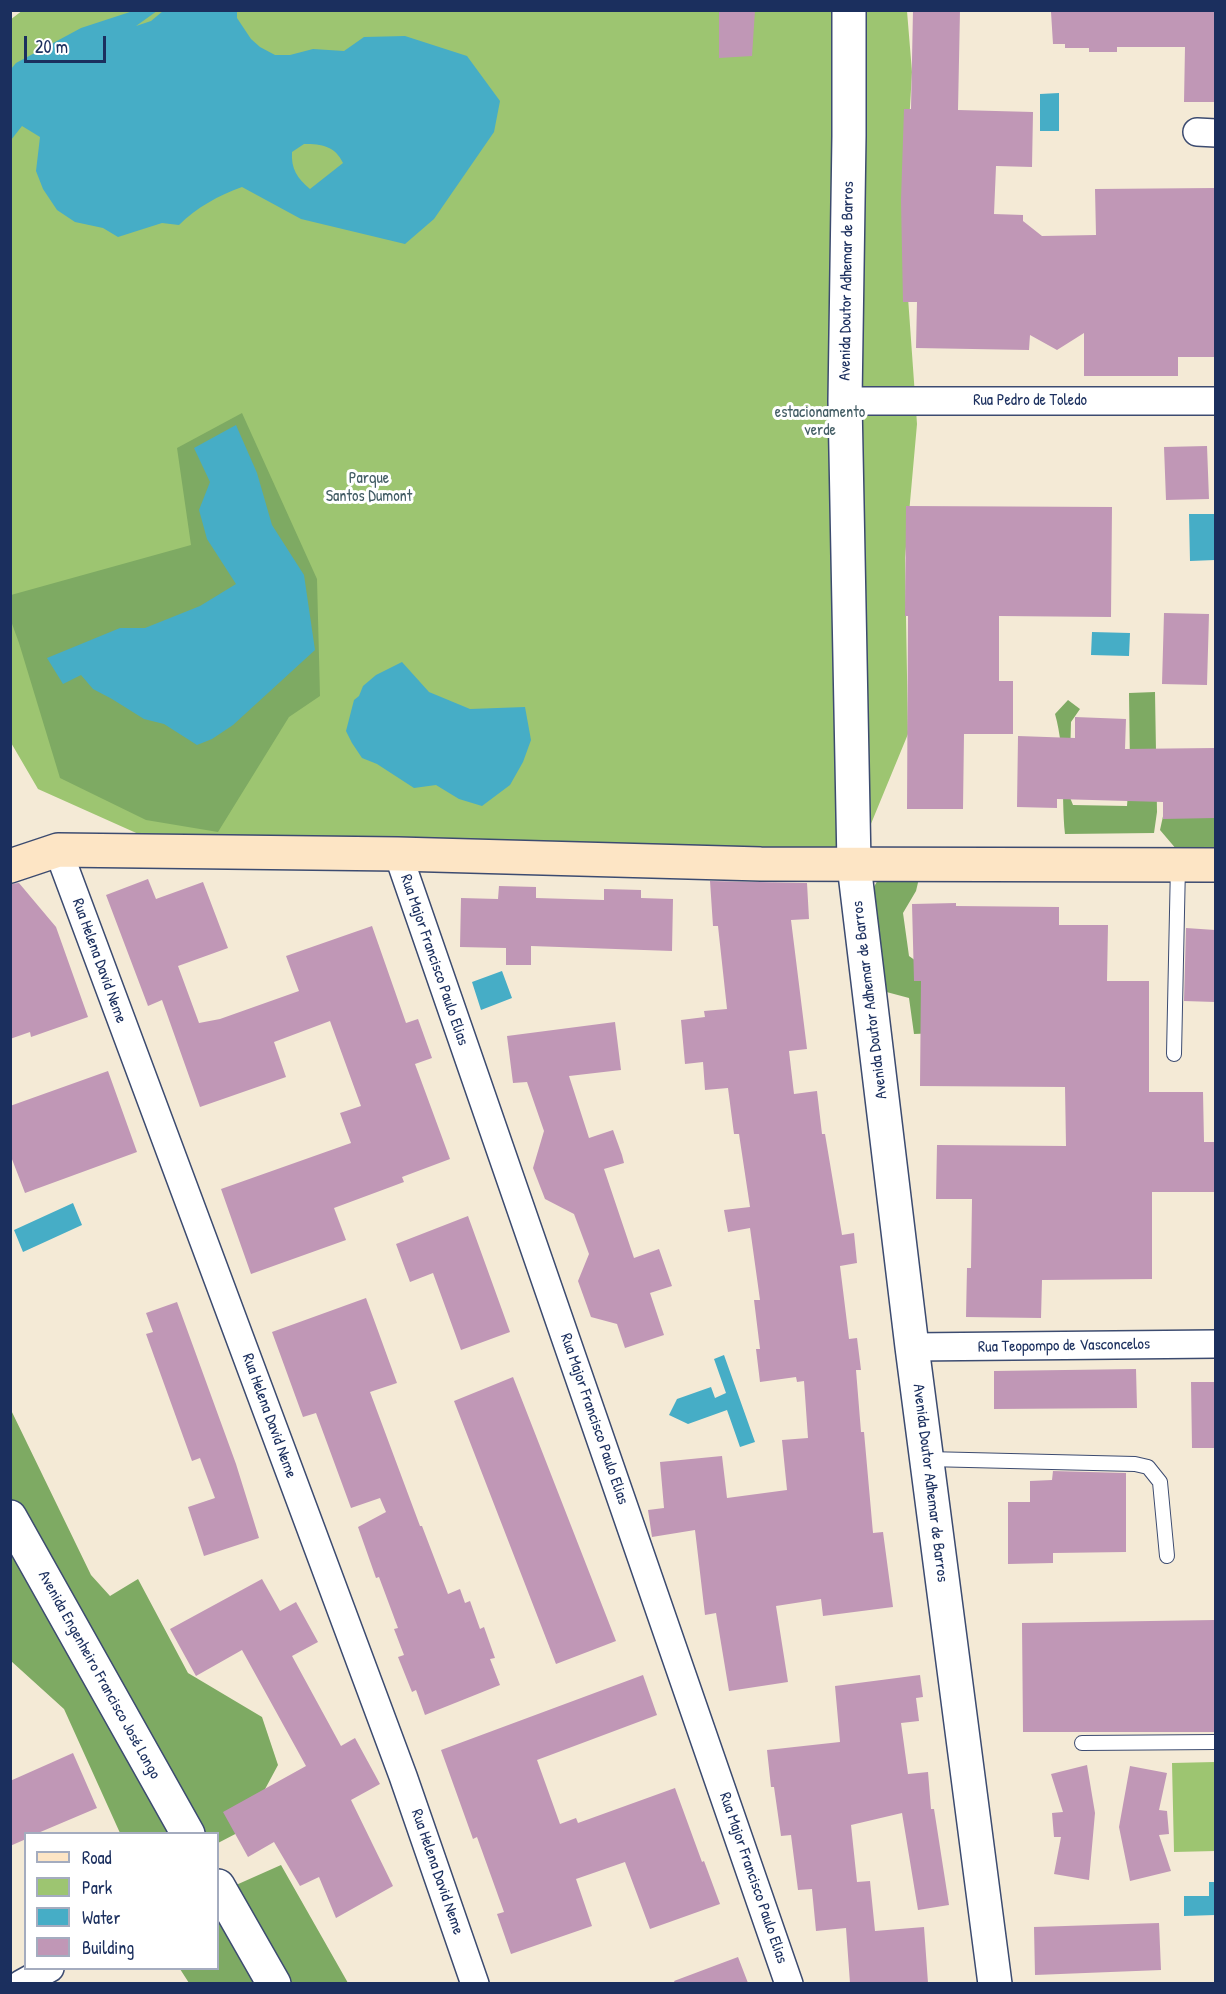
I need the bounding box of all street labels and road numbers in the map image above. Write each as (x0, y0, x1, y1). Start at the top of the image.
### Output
street label: Avenida Doutor Adhemar de Barros (836, 181, 858, 381)
street label: Rua Pedro de Toledo (973, 391, 1087, 411)
street label: Rua Major Francisco Paulo Elias (396, 872, 472, 1048)
street label: Rua Helena David Neme (68, 896, 130, 1026)
street label: Avenida Doutor Adhemar de Barros (848, 900, 892, 1100)
street label: Rua Major Francisco Paulo Elias (556, 1331, 632, 1507)
street label: Rua Teopompo de Vasconcelos (978, 1335, 1150, 1357)
street label: Rua Helena David Neme (238, 1351, 300, 1481)
street label: Avenida Doutor Adhemar de Barros (908, 1383, 952, 1583)
street label: Avenida Engenheiro Francisco José Longo (34, 1567, 164, 1783)
street label: Rua Major Francisco Paulo Elias (715, 1790, 791, 1966)
street label: Rua Helena David Neme (407, 1807, 467, 1937)

